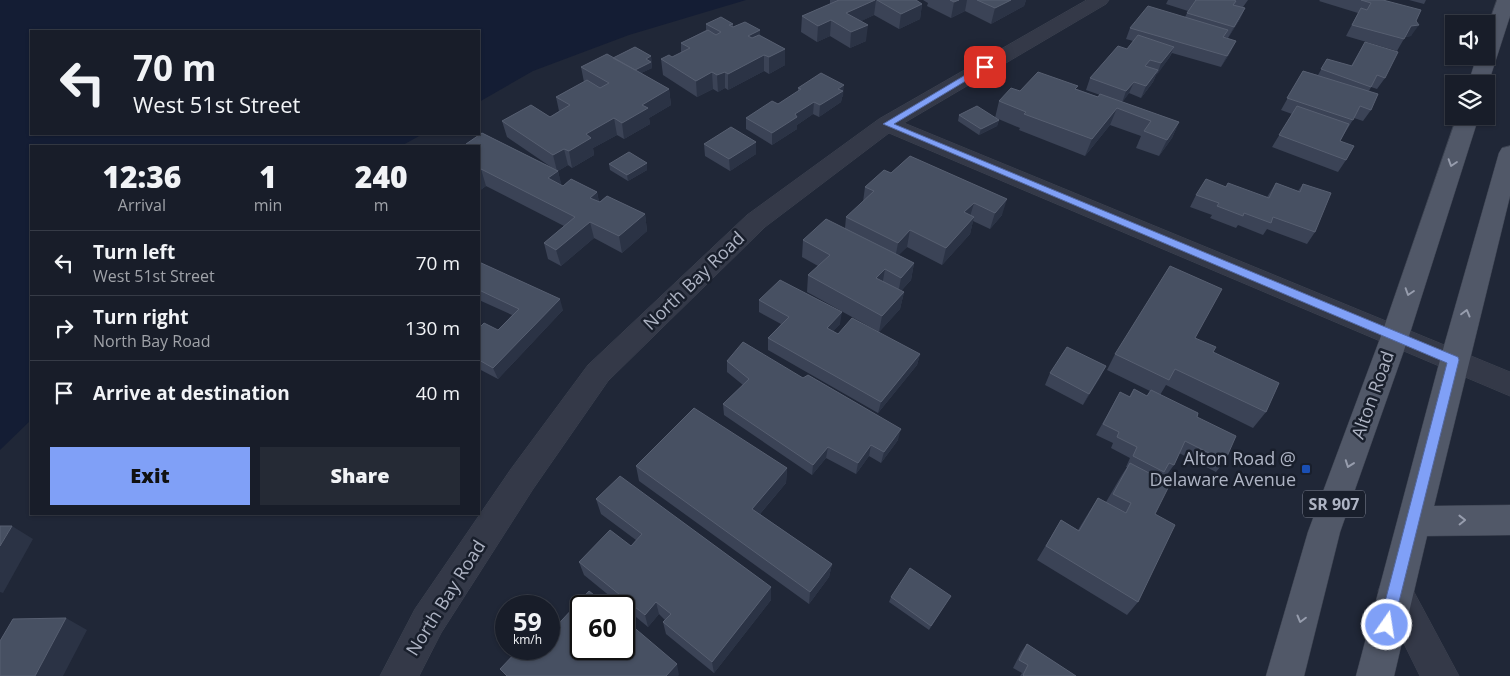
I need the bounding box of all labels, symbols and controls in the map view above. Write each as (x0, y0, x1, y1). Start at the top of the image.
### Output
map controls (1445, 15, 1495, 125)
button: sound (1445, 15, 1495, 65)
text: 70 m (133, 44, 216, 91)
pin (964, 46, 1006, 88)
icon: left (50, 50, 115, 115)
icon: arrive (971, 53, 999, 81)
button: layers (1445, 75, 1495, 125)
text: West 51st Street (133, 89, 300, 119)
text: 12:36 (102, 156, 181, 197)
text: 1 (259, 156, 277, 197)
text: 240 (355, 156, 408, 197)
one-way arrow (1448, 158, 1458, 166)
text: Arrival (118, 194, 166, 216)
text: min (254, 194, 282, 216)
text: m (374, 194, 389, 216)
street label: North Bay Road (637, 226, 749, 335)
text: Turn left (93, 239, 175, 265)
icon: left (50, 249, 78, 277)
text: 70 m (416, 250, 460, 276)
text: West 51st Street (93, 265, 215, 287)
one-way arrow (1405, 288, 1415, 296)
text: Turn right (93, 304, 188, 330)
one-way arrow (1461, 310, 1471, 318)
icon: right (50, 314, 78, 342)
text: 130 m (405, 315, 460, 341)
text: North Bay Road (93, 330, 210, 352)
street label: Alton Road (1345, 347, 1399, 442)
icon: arrive (50, 379, 78, 407)
text: Arrive at destination (93, 380, 290, 406)
text: 40 m (416, 380, 460, 406)
place label: Alton Road @ Delaware Avenue (1150, 446, 1296, 491)
button: Exit (50, 447, 250, 505)
button: Share (260, 447, 460, 505)
one-way arrow (1345, 459, 1355, 468)
marker: Alton Road @ Delaware Avenue (1300, 463, 1312, 475)
road number: SR 907 (1303, 490, 1365, 518)
one-way arrow (1458, 515, 1466, 526)
street label: North Bay Road (400, 535, 490, 660)
speed limit sign: 60 (570, 595, 635, 660)
position arrow (1360, 598, 1412, 650)
text: 59 (513, 604, 542, 638)
one-way arrow (1296, 615, 1307, 623)
text: km/h (513, 631, 542, 648)

